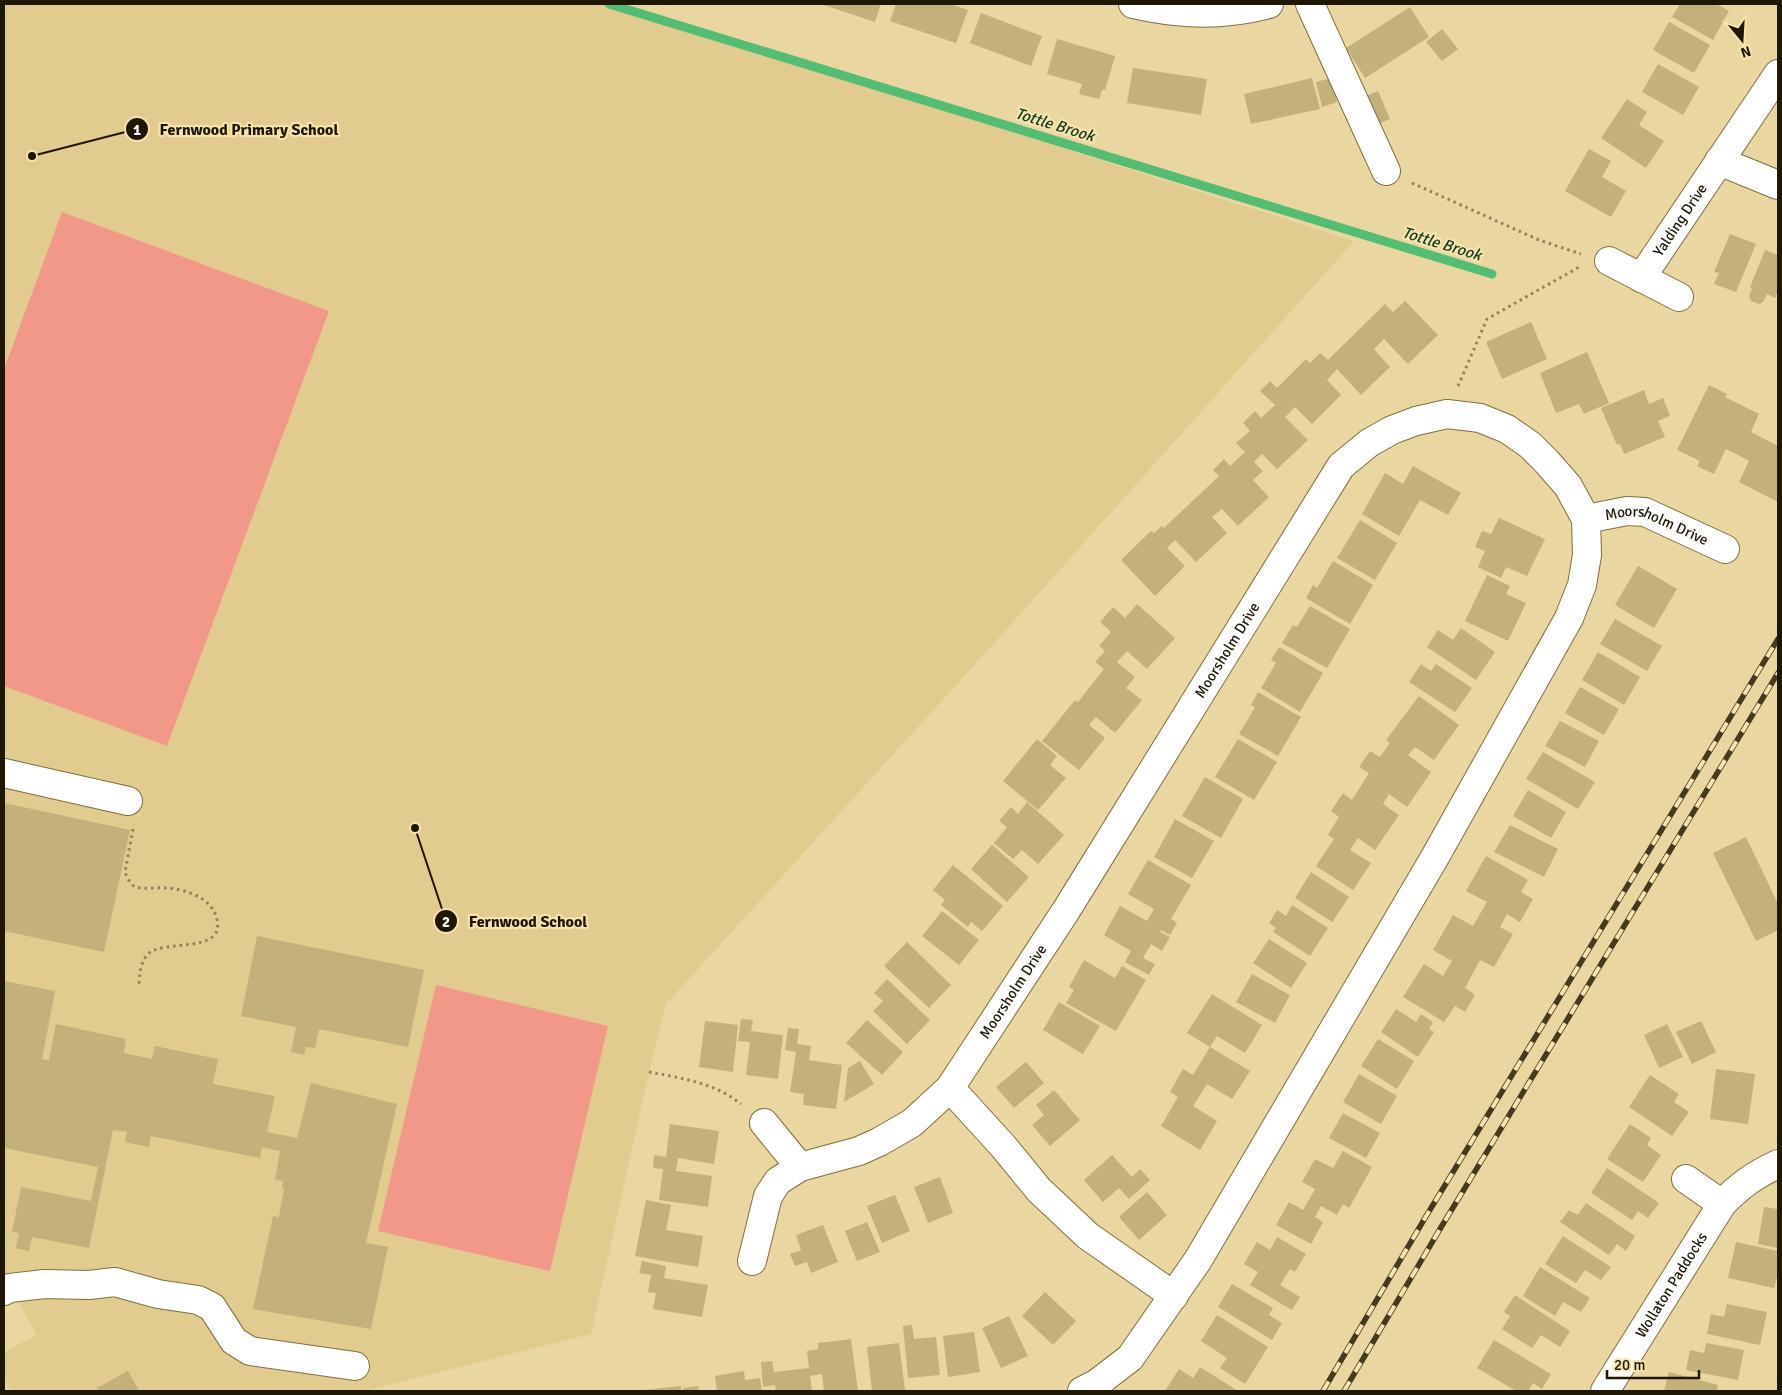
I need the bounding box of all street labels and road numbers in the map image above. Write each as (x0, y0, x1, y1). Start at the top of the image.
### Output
street label: Yalding Drive (1649, 180, 1711, 260)
street label: Moorsholm Drive (1603, 502, 1711, 549)
street label: Moorsholm Drive (1191, 599, 1263, 701)
street label: Moorsholm Drive (976, 941, 1050, 1042)
street label: Wollaton Paddocks (1632, 1229, 1711, 1341)

